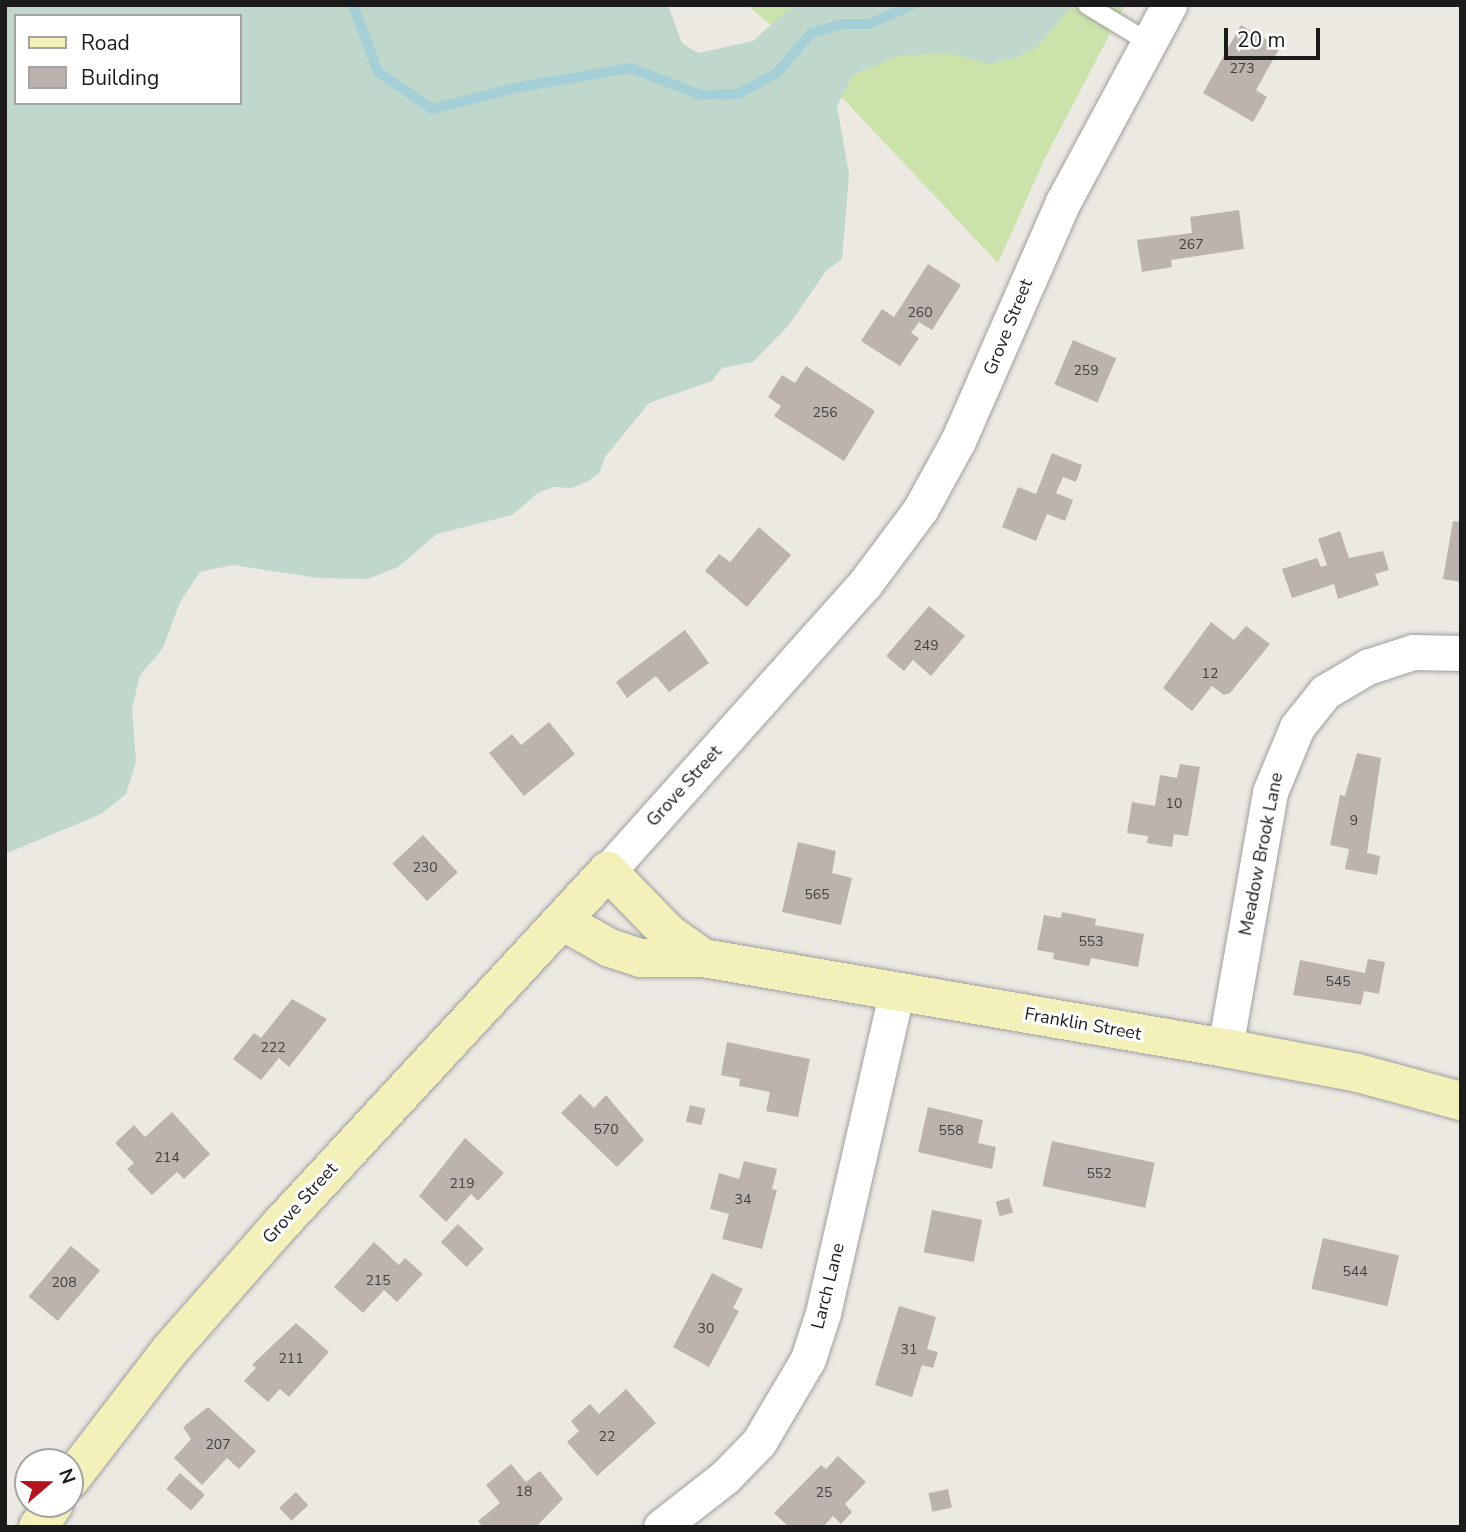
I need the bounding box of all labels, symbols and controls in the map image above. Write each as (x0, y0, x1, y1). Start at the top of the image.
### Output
legend (14, 14, 242, 105)
scale bar (1228, 14, 1324, 58)
text: 20 m (1237, 26, 1286, 54)
text: Road (81, 29, 130, 57)
house number: 273 (1229, 61, 1255, 77)
text: Building (81, 64, 159, 92)
house number: 267 (1178, 237, 1204, 253)
street label: Grove Street (979, 276, 1037, 378)
house number: 260 (907, 305, 933, 321)
house number: 259 (1073, 363, 1099, 379)
house number: 256 (812, 405, 838, 421)
house number: 249 (913, 638, 939, 654)
house number: 12 (1202, 666, 1218, 682)
street label: Grove Street (642, 741, 726, 831)
street label: Meadow Brook Lane (1235, 771, 1287, 937)
house number: 10 (1166, 796, 1182, 812)
house number: 9 (1350, 813, 1358, 829)
house number: 230 (412, 860, 438, 876)
house number: 565 (804, 887, 830, 903)
house number: 553 (1078, 934, 1104, 950)
house number: 545 (1325, 974, 1351, 990)
street label: Franklin Street (1023, 1003, 1143, 1045)
house number: 222 (260, 1040, 286, 1056)
house number: 570 (593, 1122, 619, 1138)
house number: 558 (938, 1123, 964, 1139)
house number: 214 (154, 1150, 180, 1166)
street label: Grove Street (258, 1158, 342, 1248)
house number: 552 (1086, 1166, 1112, 1182)
house number: 219 (449, 1176, 475, 1192)
house number: 34 (735, 1192, 751, 1208)
street label: Larch Lane (807, 1241, 849, 1331)
house number: 544 (1342, 1264, 1368, 1280)
house number: 215 (365, 1273, 391, 1289)
house number: 208 (51, 1275, 77, 1291)
house number: 30 (698, 1321, 714, 1337)
house number: 31 (901, 1342, 917, 1358)
house number: 211 (278, 1351, 304, 1367)
house number: 22 (599, 1429, 615, 1445)
house number: 207 (205, 1437, 231, 1453)
north arrow (14, 1448, 84, 1518)
text: N (52, 1465, 82, 1488)
house number: 18 (516, 1484, 532, 1500)
house number: 25 (816, 1485, 832, 1501)

